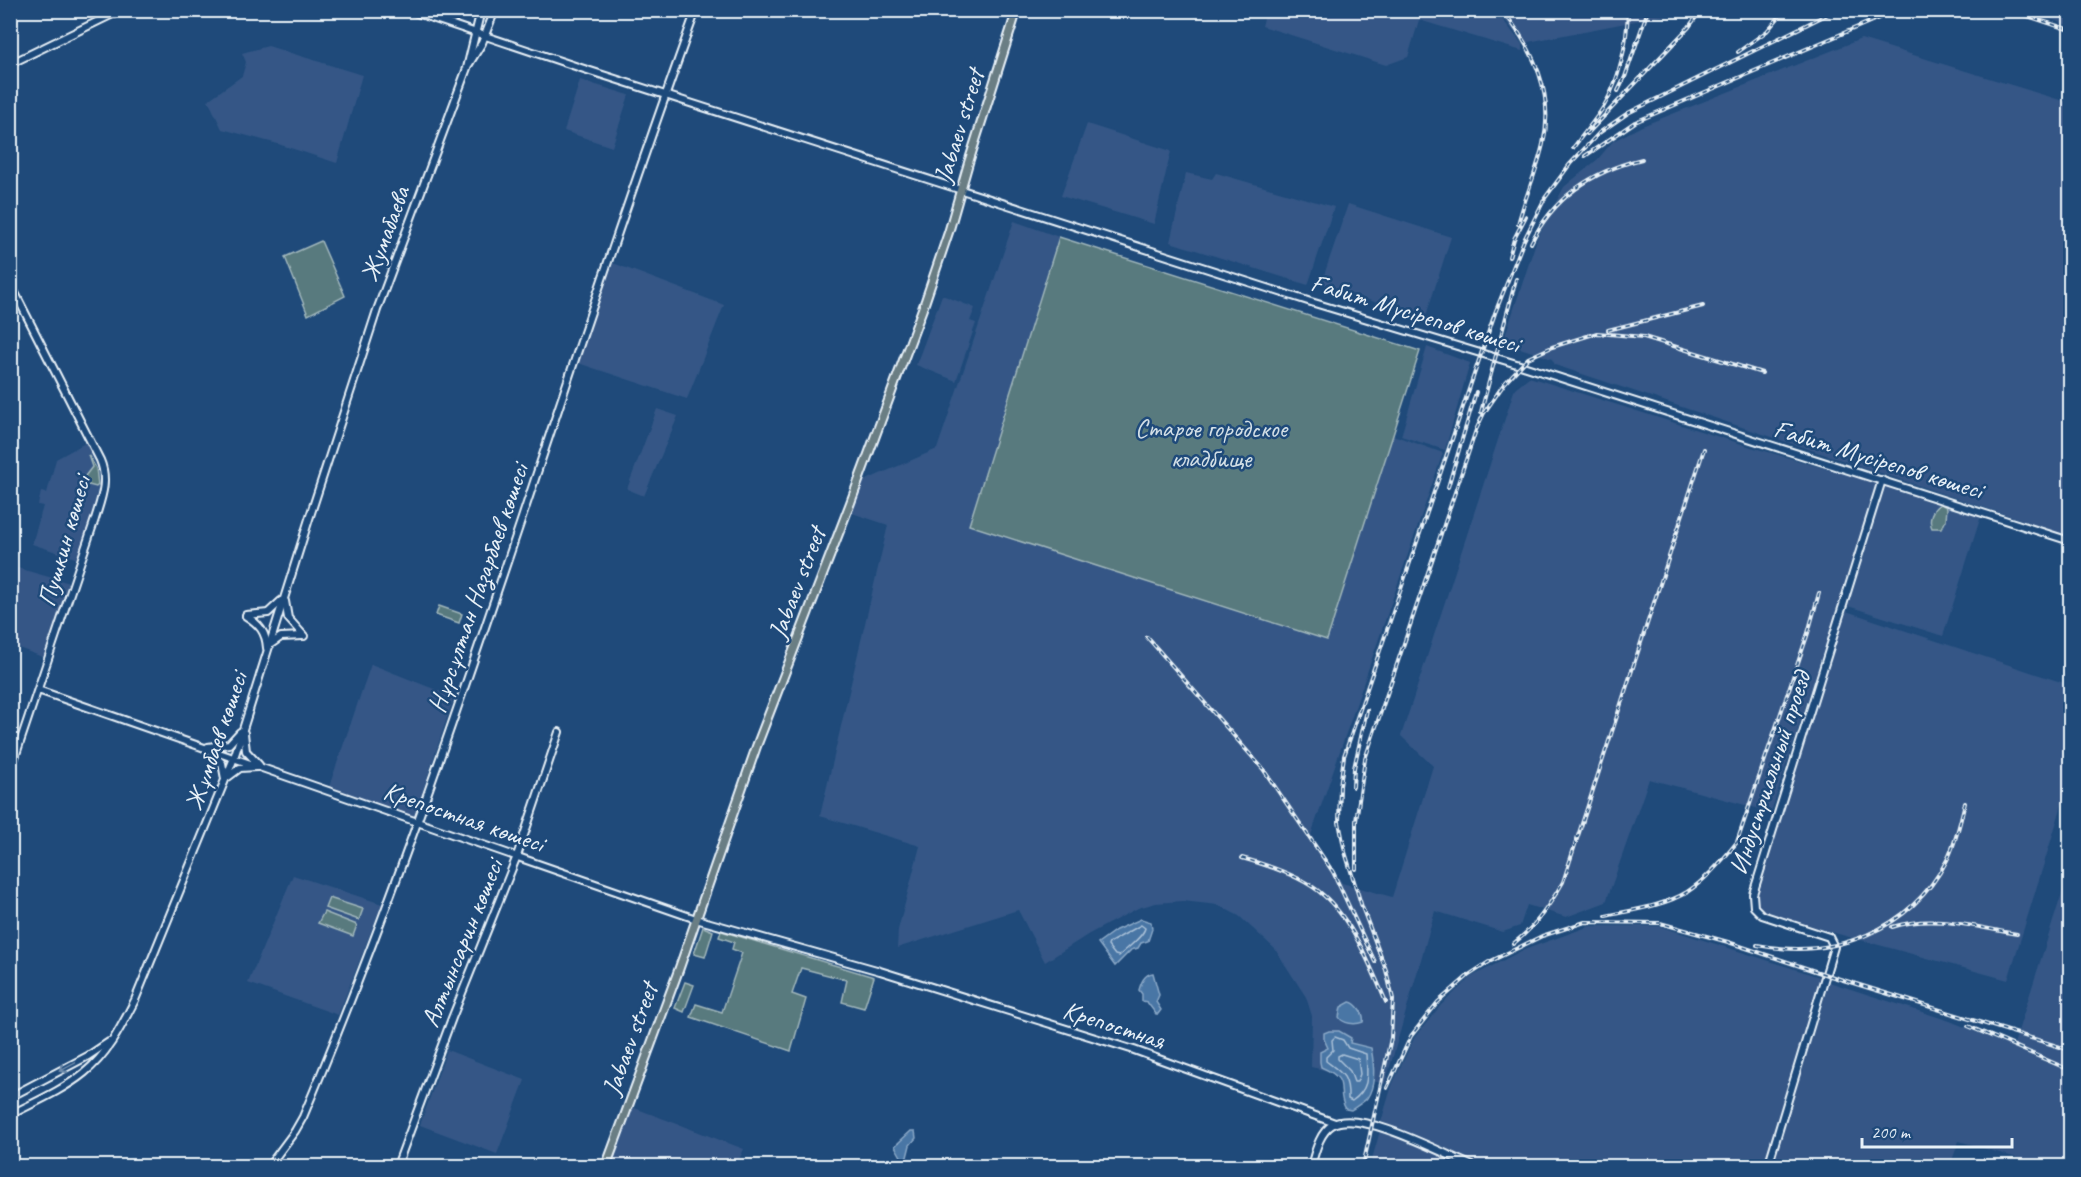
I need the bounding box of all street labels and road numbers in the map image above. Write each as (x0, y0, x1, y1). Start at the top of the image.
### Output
street label: Jabaev street (926, 62, 993, 188)
street label: Жумабаева (353, 180, 418, 286)
street label: Ғабит Мүсірепов көшесі (1306, 265, 1527, 362)
street label: Ғабит Мүсірепов көшесі (1769, 411, 1990, 508)
street label: Нұрсұлтан Назарбаев көшесі (420, 456, 538, 717)
street label: Пушкин көшесі (30, 469, 99, 610)
street label: Jabaev street (760, 520, 834, 645)
street label: Жұмбаев көшесі (177, 664, 256, 815)
street label: Индустриальный проезд (1722, 665, 1819, 879)
street label: Крепостная көшесі (379, 774, 552, 861)
street label: Алтынсарин көшесі (413, 851, 512, 1032)
street label: Jabaev street (594, 975, 667, 1101)
street label: Крепостная (1059, 993, 1170, 1057)

